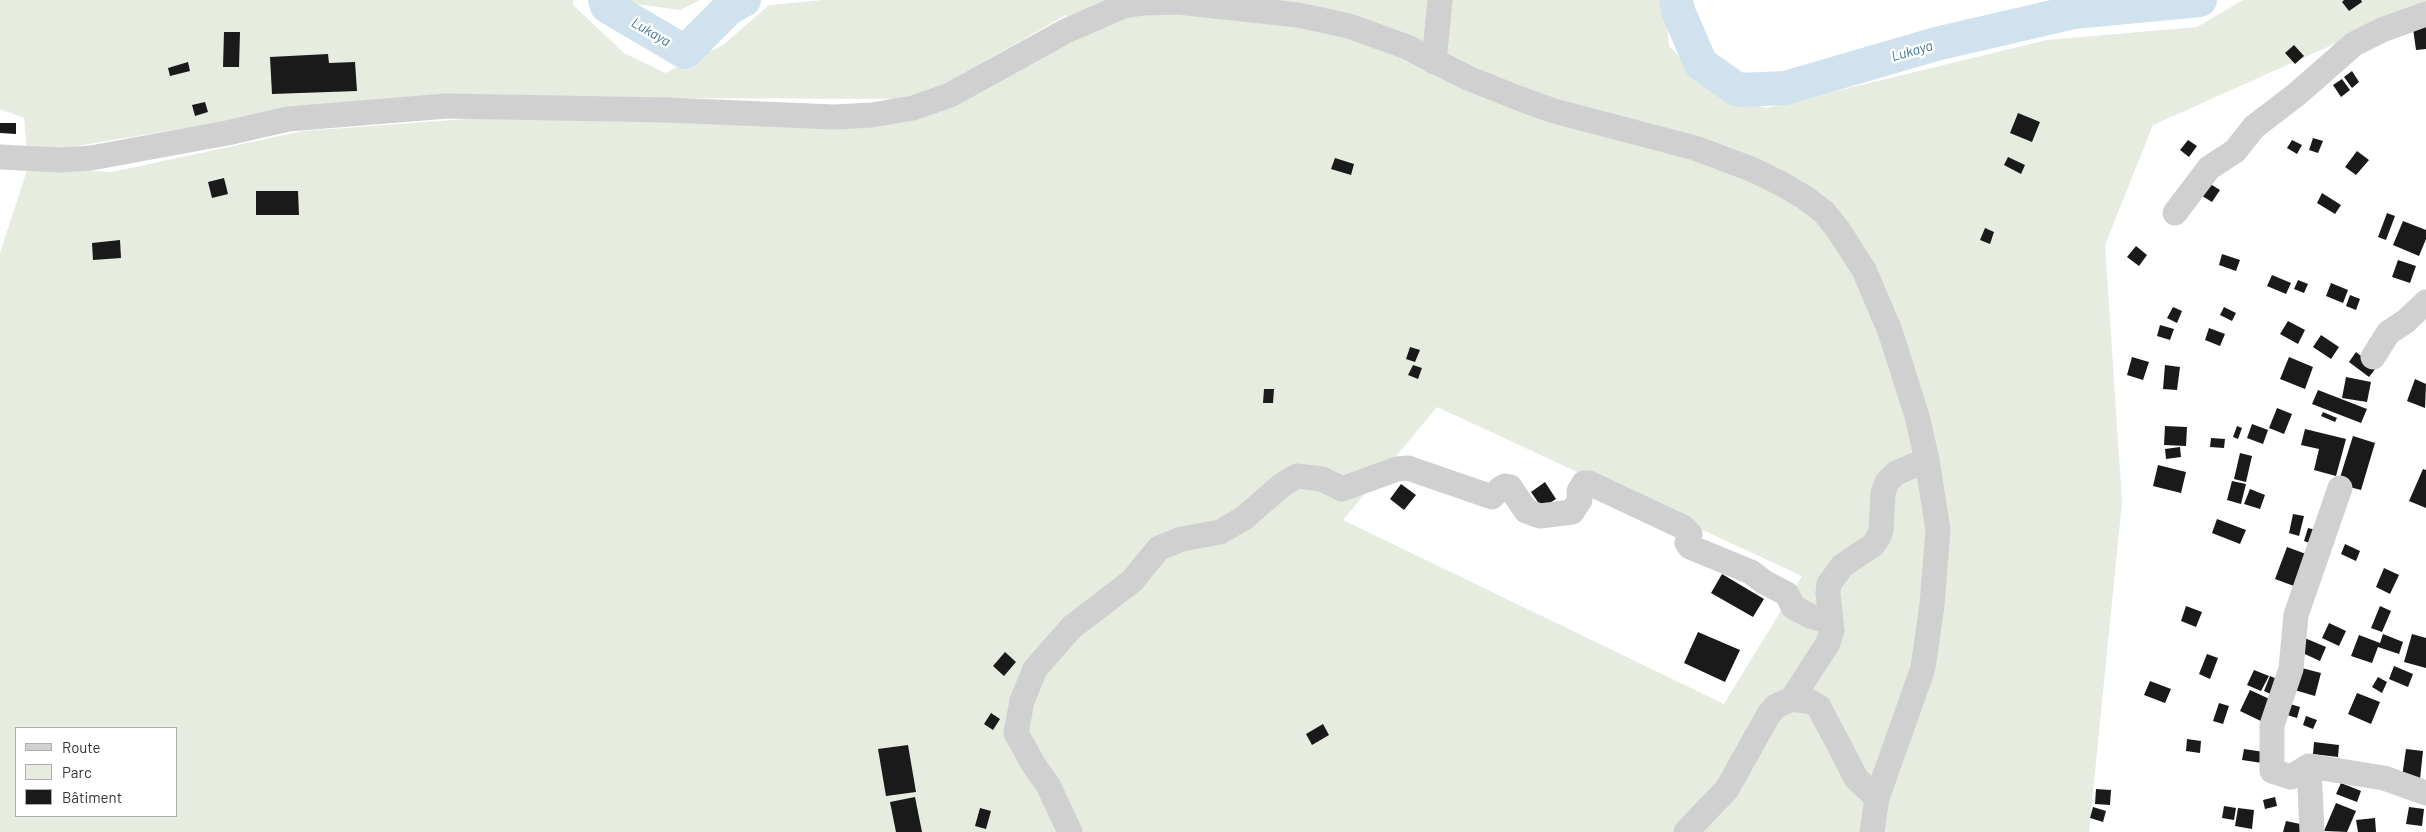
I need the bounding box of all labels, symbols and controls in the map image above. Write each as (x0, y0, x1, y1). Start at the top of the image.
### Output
water label: Lukaya (628, 14, 674, 50)
water label: Lukaya (1889, 37, 1935, 65)
legend (15, 727, 178, 817)
text: Route (62, 738, 101, 756)
text: Parc (62, 763, 92, 781)
text: Bâtiment (62, 788, 122, 806)

